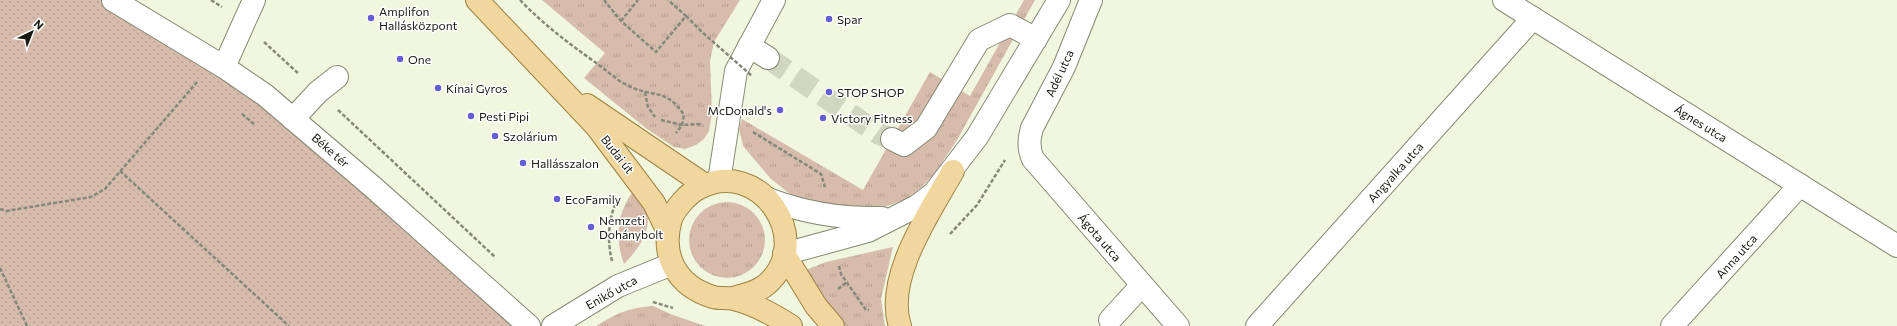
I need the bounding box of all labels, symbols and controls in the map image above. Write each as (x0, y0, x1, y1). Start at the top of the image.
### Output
place label: Amplifon Hallásközpont (379, 4, 458, 32)
north arrow (12, 12, 52, 52)
place label: Spar (837, 12, 862, 26)
marker: Amplifon Hallásközpont (366, 13, 376, 23)
marker: Spar (824, 14, 834, 24)
text: N (32, 17, 47, 32)
street label: Adél utca (1042, 47, 1076, 99)
place label: One (408, 52, 431, 66)
marker: One (395, 54, 405, 64)
place label: Kínai Gyros (446, 81, 508, 95)
marker: Kínai Gyros (433, 83, 443, 93)
place label: STOP SHOP (837, 85, 905, 99)
marker: STOP SHOP (824, 87, 834, 97)
street label: Ágnes utca (1672, 101, 1730, 145)
place label: McDonald's (708, 103, 772, 117)
marker: McDonald's (775, 105, 785, 115)
place label: Pesti Pipi (479, 109, 529, 123)
marker: Pesti Pipi (466, 111, 476, 121)
place label: Victory Fitness (831, 111, 913, 125)
marker: Victory Fitness (818, 113, 828, 123)
place label: Szolárium (503, 129, 557, 143)
street label: Béke tér (309, 130, 353, 170)
marker: Szolárium (490, 131, 500, 141)
street label: Budai út (599, 132, 637, 176)
street label: Angyalka utca (1364, 139, 1426, 205)
place label: Hallásszalon (531, 156, 599, 170)
marker: Hallásszalon (518, 158, 528, 168)
place label: EcoFamily (565, 192, 621, 206)
marker: EcoFamily (552, 194, 562, 204)
street label: Ágota utca (1075, 210, 1125, 264)
place label: Nemzeti Dohánybolt (599, 213, 663, 241)
marker: Nemzeti Dohánybolt (586, 222, 596, 232)
street label: Anna utca (1713, 231, 1759, 281)
street label: Enikő utca (583, 272, 639, 312)

